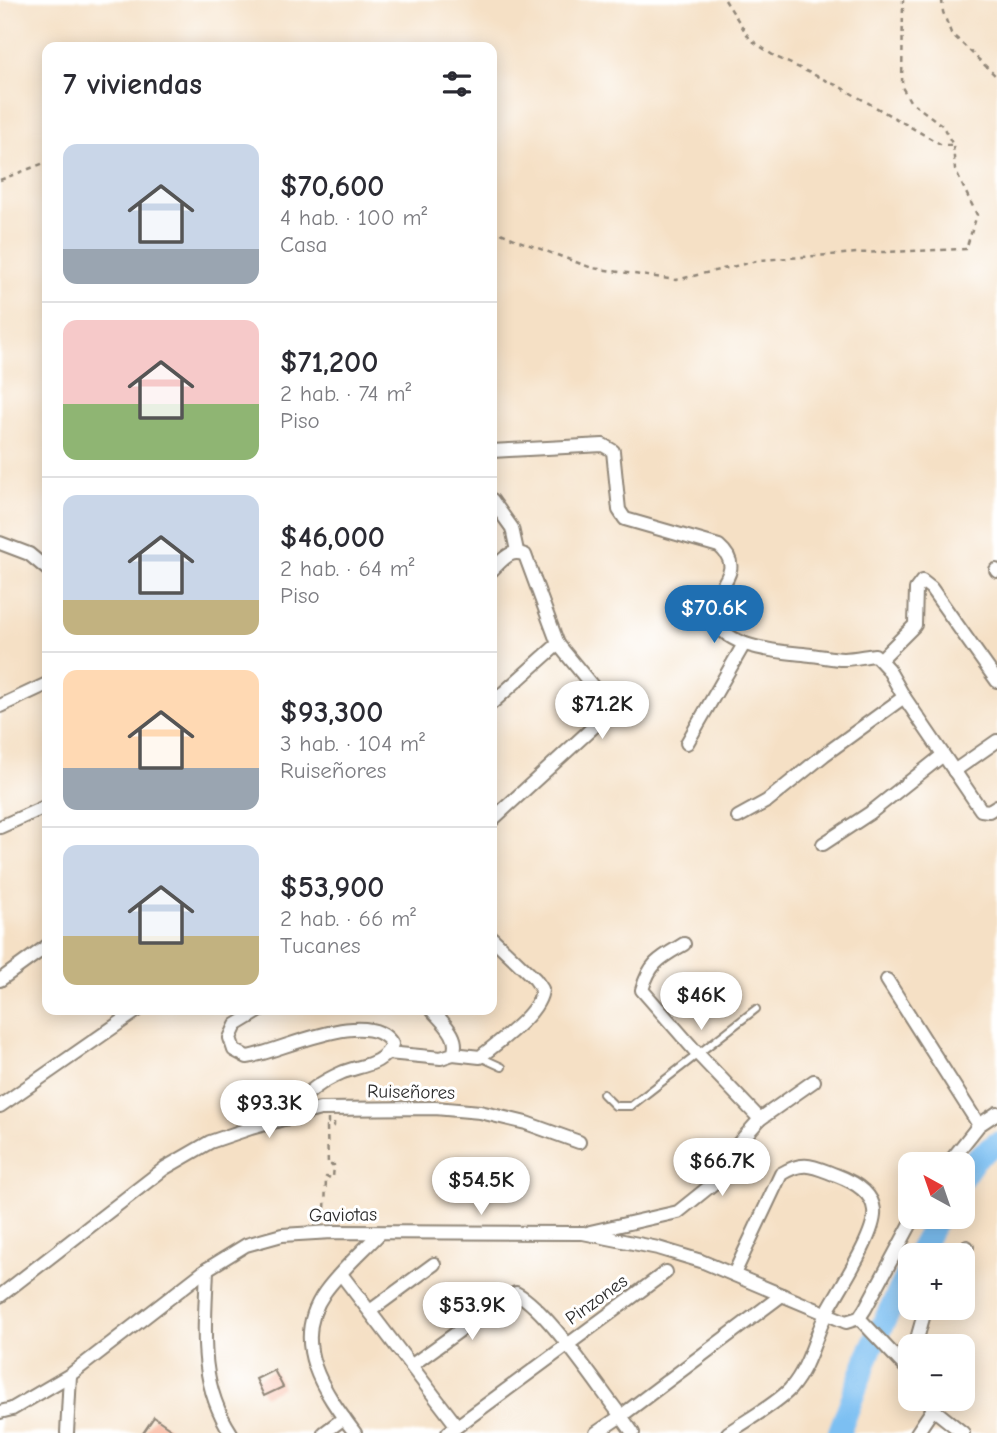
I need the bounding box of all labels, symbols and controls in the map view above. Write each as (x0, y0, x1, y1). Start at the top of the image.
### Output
icon: filters (438, 65, 476, 103)
text: 7 viviendas (63, 67, 202, 102)
text: $70,600 (280, 169, 384, 204)
icon: home (119, 172, 203, 256)
text: 4 hab. · 100 m² (280, 204, 427, 231)
text: Casa (280, 231, 327, 258)
text: $71,200 (280, 345, 378, 380)
icon: home (119, 348, 203, 432)
text: 2 hab. · 74 m² (280, 380, 411, 407)
text: Piso (280, 407, 320, 434)
text: $46,000 (280, 520, 385, 555)
icon: home (119, 523, 203, 607)
text: 2 hab. · 64 m² (280, 555, 415, 582)
text: Piso (280, 582, 320, 609)
pin: $70.6K (657, 586, 771, 645)
text: $70.6K (681, 594, 747, 621)
pin: $71.2K (545, 682, 659, 741)
text: $71.2K (571, 690, 633, 717)
text: $93,300 (280, 695, 383, 730)
icon: home (119, 698, 203, 782)
text: 3 hab. · 104 m² (280, 730, 425, 757)
text: Ruiseñores (280, 757, 386, 784)
text: $53,900 (280, 870, 385, 905)
icon: home (119, 873, 203, 957)
text: 2 hab. · 66 m² (280, 905, 416, 932)
text: Tucanes (280, 932, 361, 959)
pin: $46K (660, 972, 742, 1032)
text: $46K (676, 981, 726, 1008)
pin: $93.3K (212, 1080, 326, 1140)
street label: Ruiseñores (367, 1080, 455, 1104)
text: $93.3K (236, 1089, 302, 1116)
pin: $66.7K (665, 1138, 779, 1198)
text: $66.7K (689, 1147, 755, 1174)
north arrow (898, 1152, 975, 1228)
map controls (898, 1152, 975, 1411)
pin: $54.5K (424, 1158, 538, 1217)
text: $54.5K (448, 1166, 514, 1193)
street label: Gaviotas (309, 1203, 377, 1227)
button: + (898, 1243, 975, 1320)
street label: Pinzones (561, 1270, 632, 1330)
pin: $53.9K (415, 1282, 529, 1342)
text: $53.9K (439, 1291, 505, 1318)
button: − (898, 1334, 975, 1411)

